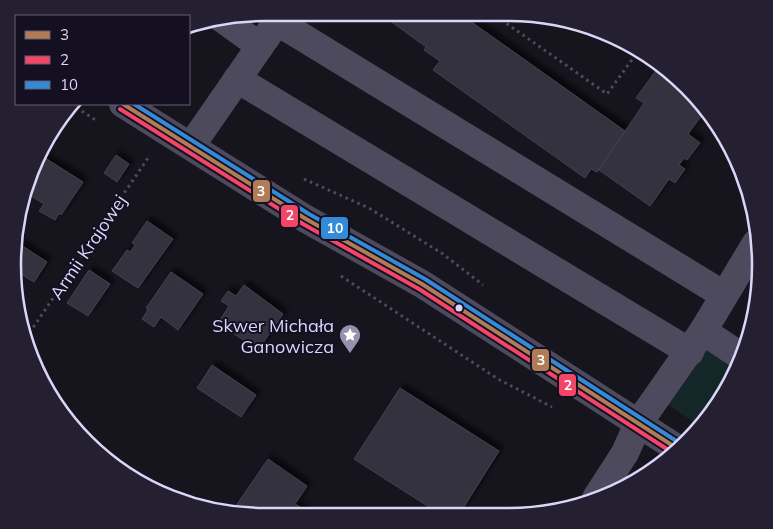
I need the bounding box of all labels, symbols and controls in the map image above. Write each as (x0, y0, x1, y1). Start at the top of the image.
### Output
legend (15, 15, 190, 105)
text: 3 (60, 25, 69, 44)
text: 2 (60, 50, 69, 69)
text: 10 (60, 75, 78, 94)
line badge: 3 (252, 179, 271, 203)
text: 3 (257, 182, 265, 200)
street label: Armii Krajowej (44, 190, 132, 304)
line badge: 2 (280, 204, 299, 228)
text: 2 (286, 206, 294, 224)
line badge: 10 (320, 216, 349, 240)
text: 10 (327, 219, 343, 237)
unlabelled marker (454, 303, 464, 313)
place label: Skwer Michała Ganowicza (212, 314, 334, 358)
place icon: Skwer Michała Ganowicza (338, 323, 362, 354)
line badge: 3 (531, 348, 550, 372)
text: 3 (537, 351, 545, 369)
line badge: 2 (558, 373, 577, 397)
text: 2 (564, 376, 572, 394)

